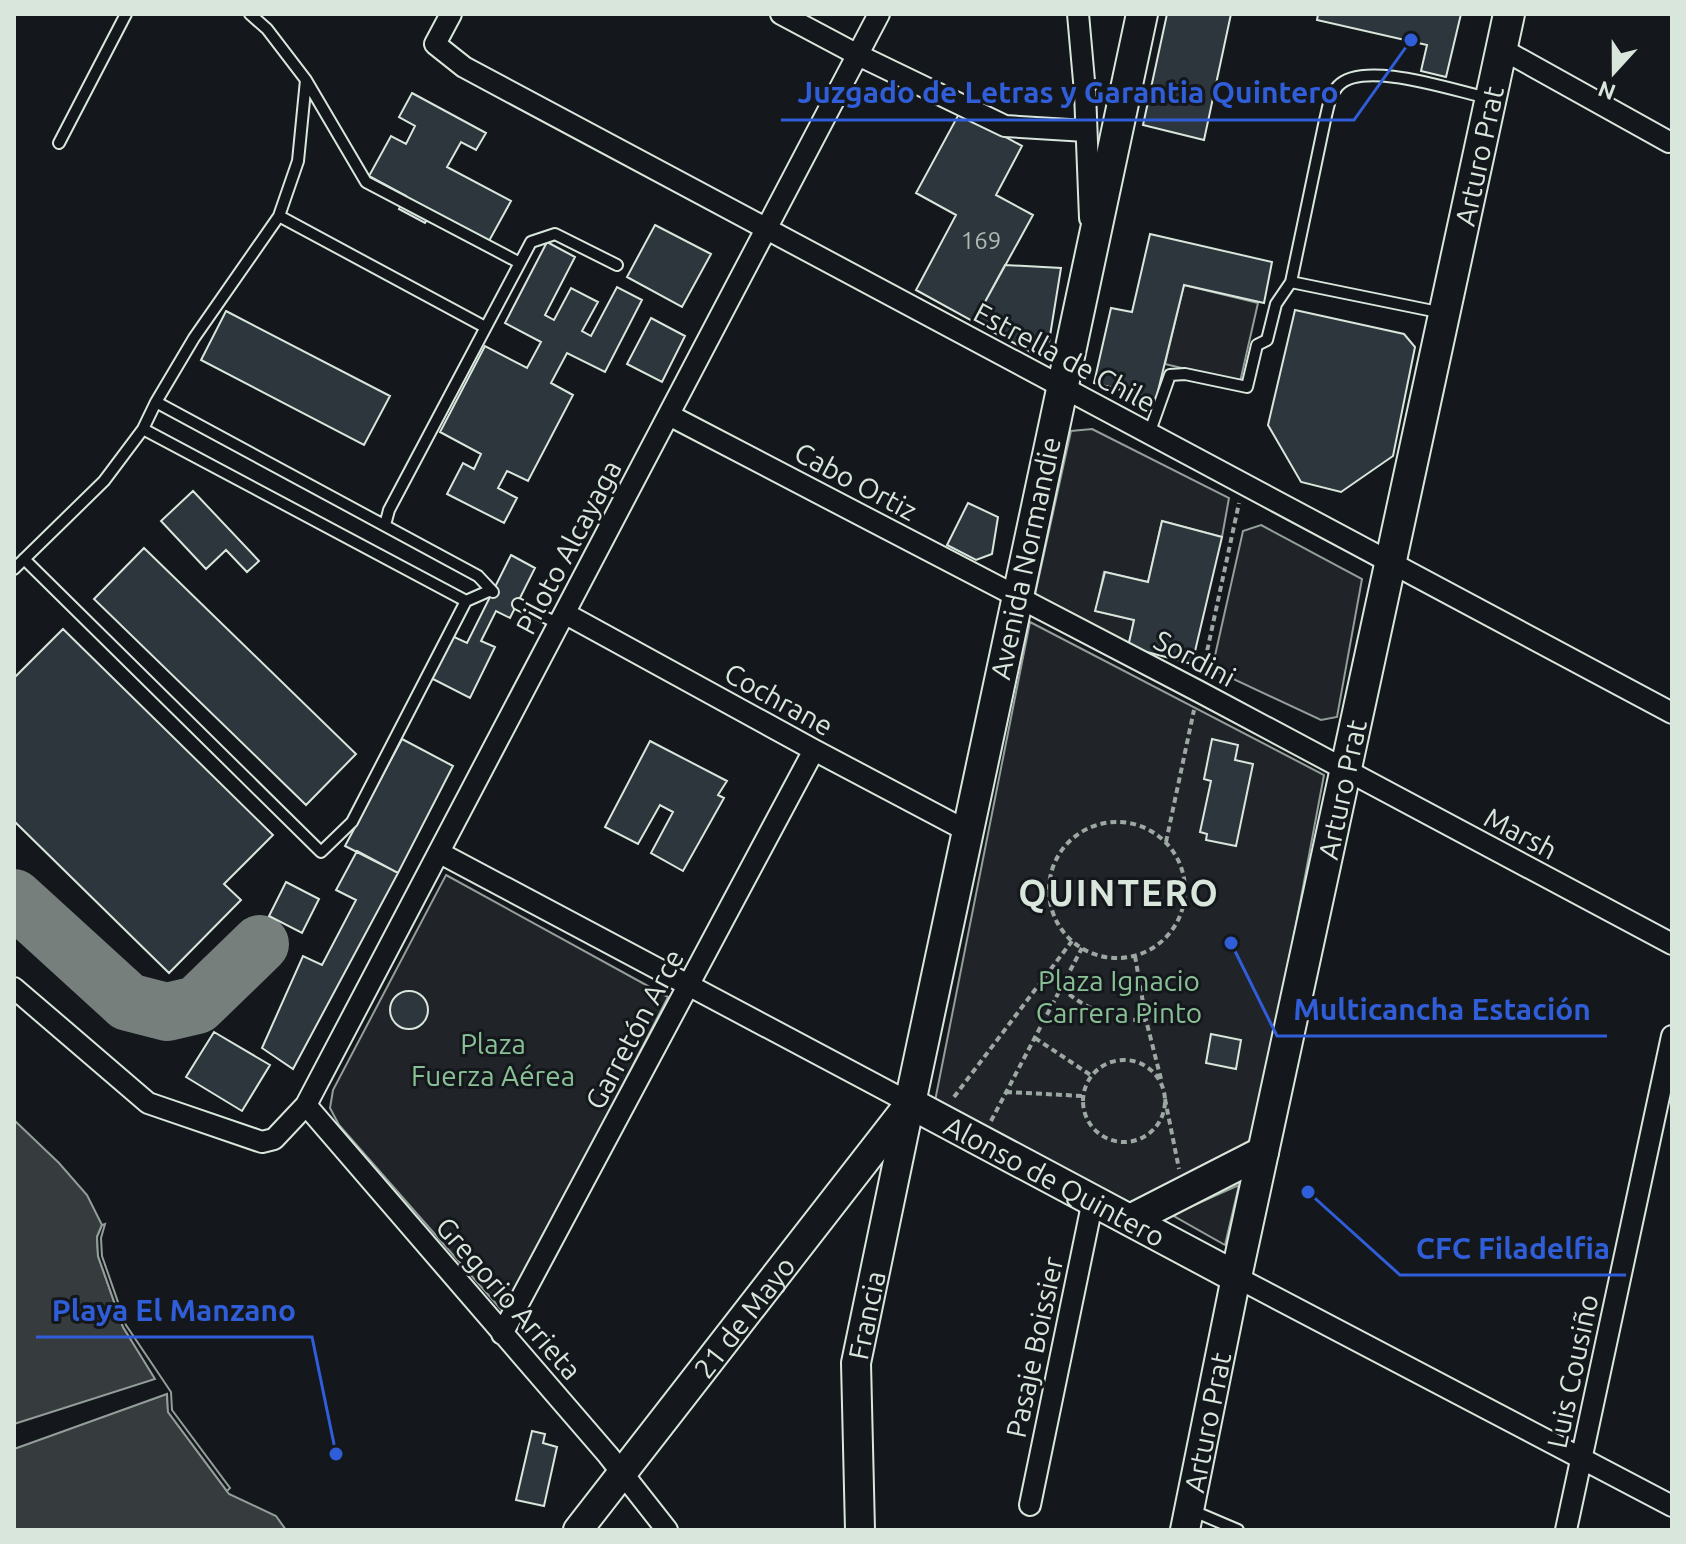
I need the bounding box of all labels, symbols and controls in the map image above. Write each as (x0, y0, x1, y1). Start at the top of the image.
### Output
north arrow (1574, 32, 1654, 112)
callout: Juzgado de Letras y Garantia Quintero (781, 66, 1354, 120)
text: Juzgado de Letras y Garantia Quintero (798, 75, 1338, 109)
text: N (1595, 77, 1619, 106)
street label: Arturo Prat (1448, 83, 1508, 229)
house number: 169 (961, 227, 1001, 254)
street label: Estrella de Chile (969, 296, 1161, 418)
street label: Avenida Normandie (984, 434, 1066, 682)
street label: Cabo Ortiz (790, 436, 922, 526)
street label: Piloto Alcayaga (509, 455, 627, 639)
street label: Sordini (1149, 624, 1241, 692)
street label: Cochrane (719, 657, 839, 741)
street label: Arturo Prat (1311, 717, 1372, 862)
street label: Marsh (1480, 801, 1562, 865)
district label: QUINTERO (1018, 872, 1220, 913)
street label: Garretón Arce (579, 944, 689, 1114)
park label: Plaza Ignacio Carrera Pinto (1036, 965, 1202, 1028)
callout: Multicancha Estación (1277, 982, 1607, 1036)
text: Multicancha Estación (1293, 992, 1591, 1026)
park label: Plaza Fuerza Aérea (411, 1028, 575, 1091)
street label: Alonso de Quintero (940, 1109, 1171, 1252)
street label: Gregorio Arrieta (430, 1211, 588, 1385)
callout: CFC Filadelfia (1400, 1221, 1626, 1275)
text: CFC Filadelfia (1416, 1231, 1610, 1265)
street label: 21 de Mayo (687, 1250, 800, 1384)
street label: Pasaje Boissier (1000, 1253, 1068, 1440)
street label: Francia (842, 1268, 890, 1362)
callout: Playa El Manzano (36, 1283, 312, 1337)
street label: Luis Cousiño (1541, 1291, 1603, 1451)
text: Playa El Manzano (52, 1293, 296, 1327)
street label: Arturo Prat (1178, 1349, 1236, 1495)

